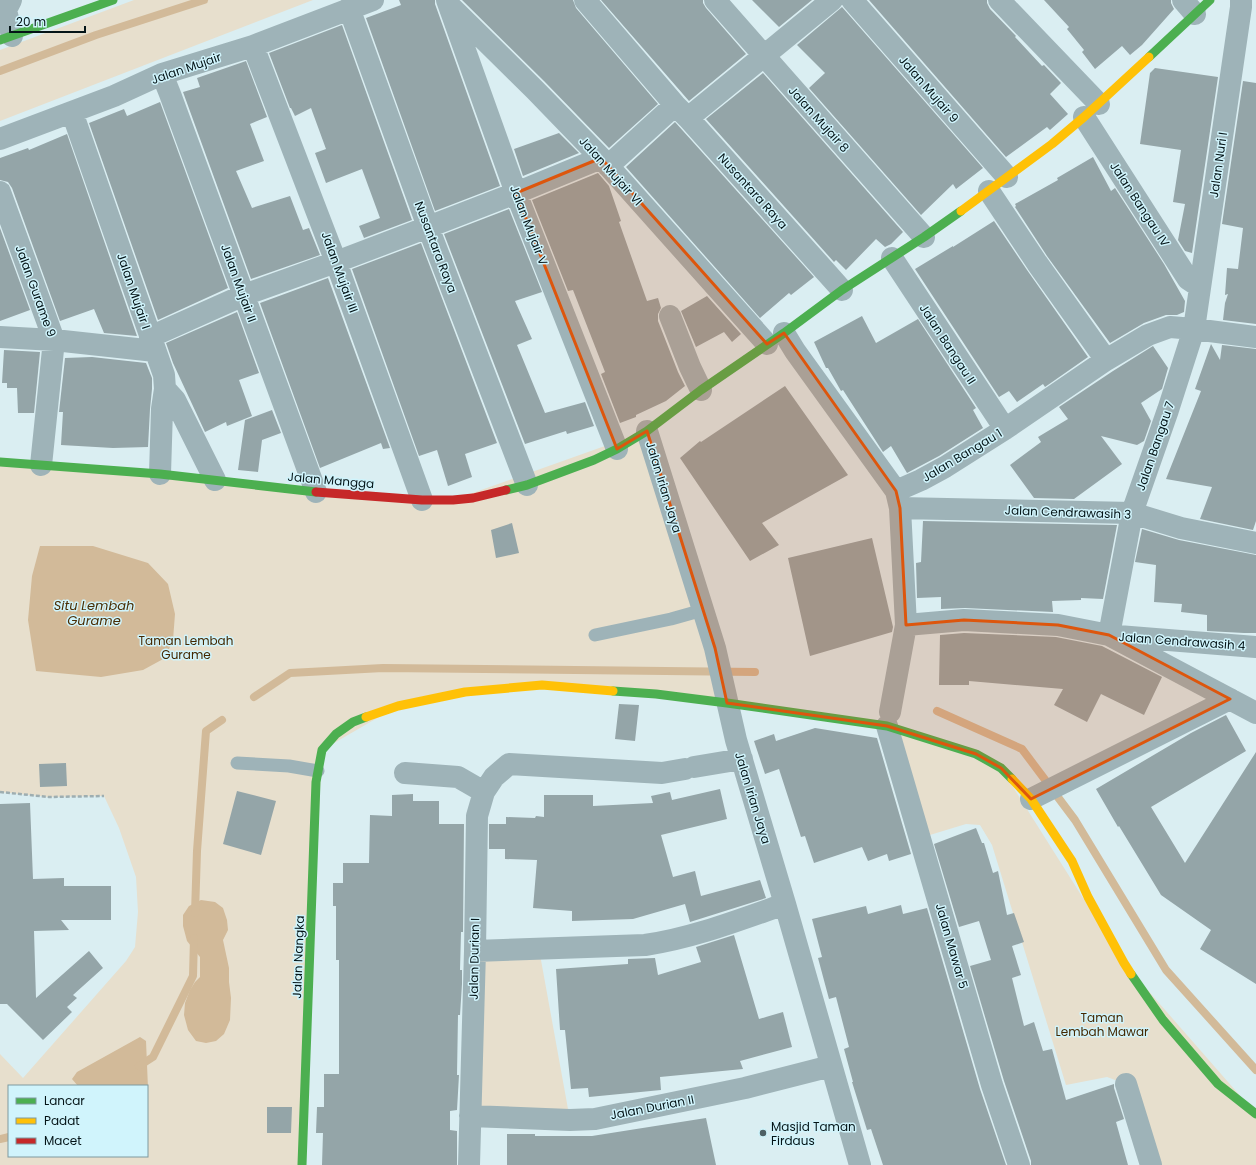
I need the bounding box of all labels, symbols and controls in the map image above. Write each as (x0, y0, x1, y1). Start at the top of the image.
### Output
scale bar (10, 8, 85, 34)
text: 20 m (16, 13, 46, 30)
street label: Jalan Mujair (149, 48, 224, 88)
street label: Jalan Mujair 9 (895, 52, 963, 126)
street label: Jalan Mujair 8 (785, 82, 853, 156)
street label: Jalan Nuri I (1205, 131, 1231, 199)
street label: Jalan Mujair VI (576, 133, 647, 209)
street label: Nusantara Raya (714, 149, 792, 233)
street label: Jalan Bangau IV (1106, 158, 1174, 250)
street label: Jalan Mujair V (506, 183, 552, 267)
street label: Nusantara Raya (411, 199, 461, 295)
street label: Jalan Mujair III (317, 229, 363, 315)
street label: Jalan Mujair II (217, 242, 261, 325)
street label: Jalan Gurame 9 (11, 243, 61, 339)
street label: Jalan Mujair I (113, 251, 155, 331)
street label: Jalan Bangau II (916, 301, 980, 387)
street label: Jalan Bangau 7 (1132, 399, 1178, 493)
street label: Jalan Bangau 1 (919, 424, 1005, 486)
street label: Jalan Irian Jaya (642, 439, 686, 535)
street label: Jalan Mangga (287, 468, 375, 492)
street label: Jalan Cendrawasih 3 (1004, 501, 1132, 523)
water label: Situ Lembah Gurame (54, 596, 134, 630)
street label: Jalan Cendrawasih 4 (1118, 628, 1246, 654)
park label: Taman Lembah Gurame (139, 632, 233, 663)
street label: Jalan Irian Jaya (731, 750, 775, 846)
street label: Jalan Mawar 5 (932, 901, 972, 991)
street label: Jalan Nangka (288, 915, 308, 999)
street label: Jalan Durian I (465, 918, 483, 1000)
park label: Taman Lembah Mawar (1056, 1009, 1149, 1040)
legend (8, 1085, 148, 1157)
street label: Jalan Durian II (609, 1091, 695, 1123)
text: Lancar (44, 1092, 85, 1109)
text: Padat (44, 1112, 80, 1129)
place label: Masjid Taman Firdaus (771, 1118, 856, 1149)
marker: Masjid Taman Firdaus (758, 1128, 768, 1138)
text: Macet (44, 1132, 82, 1149)

